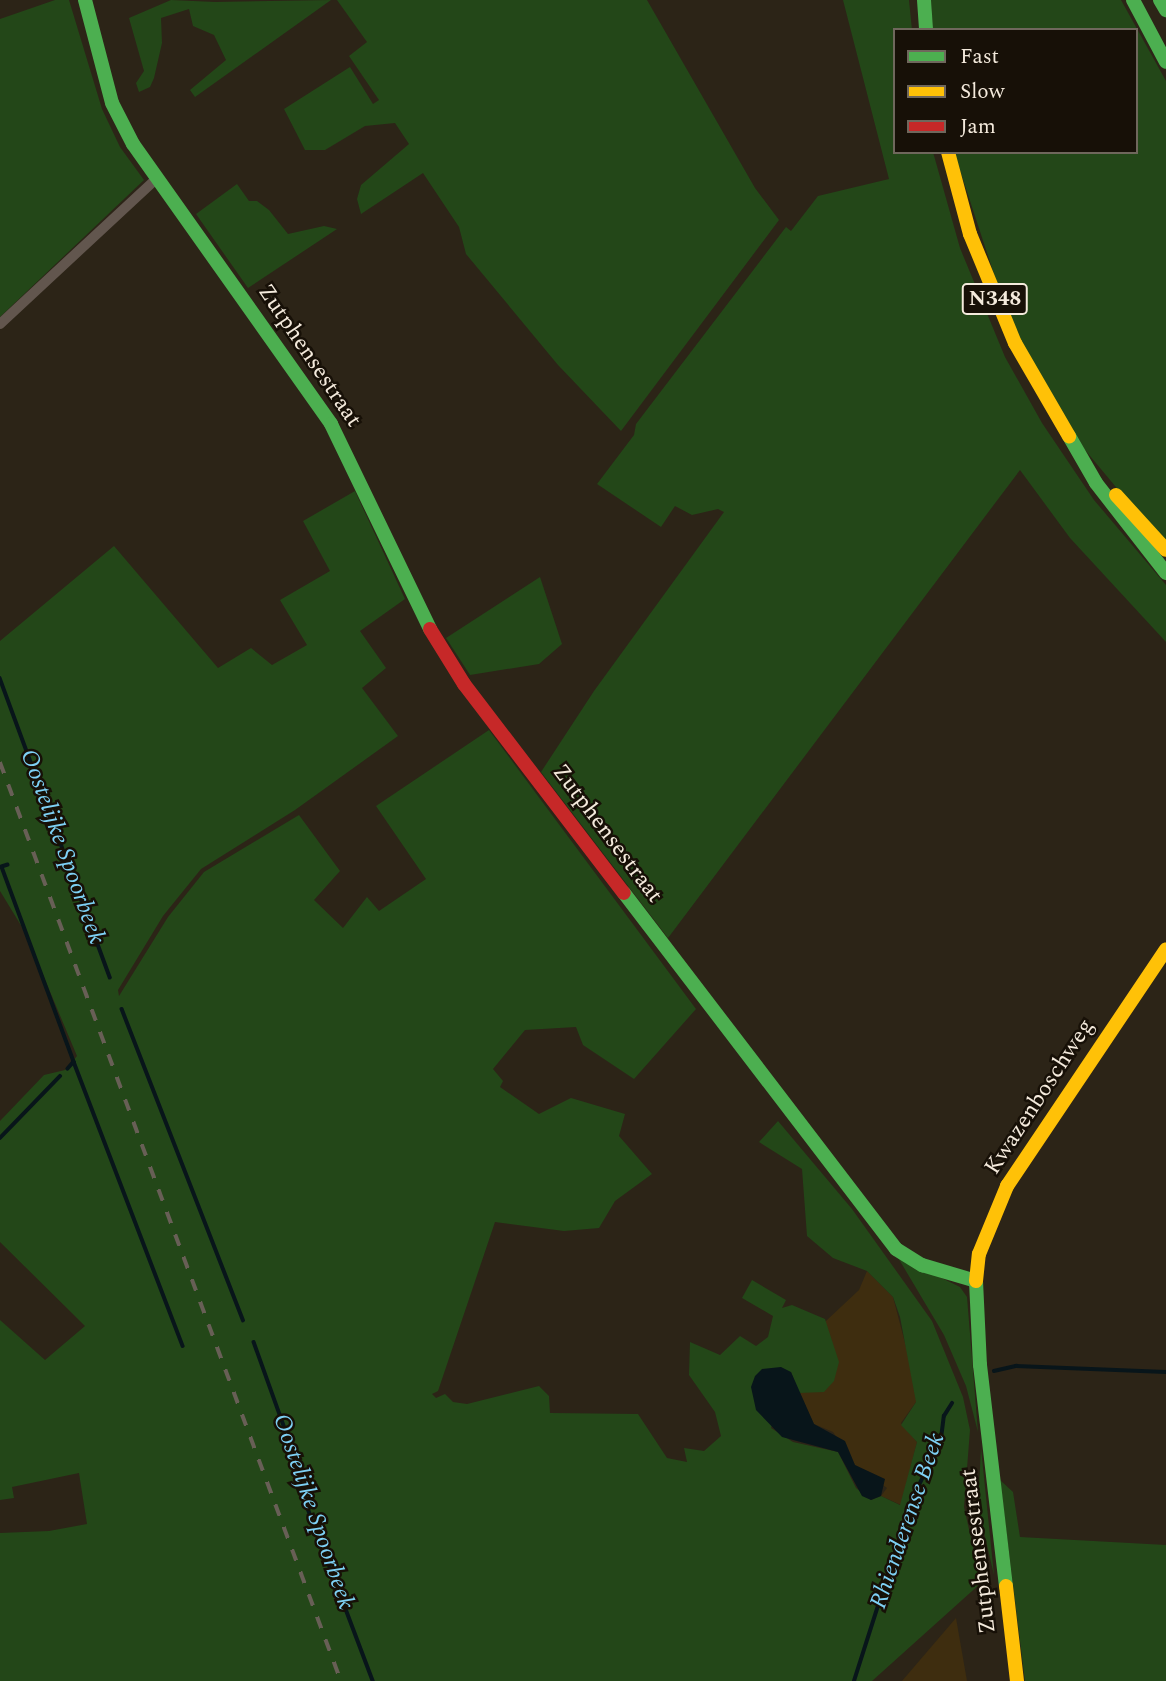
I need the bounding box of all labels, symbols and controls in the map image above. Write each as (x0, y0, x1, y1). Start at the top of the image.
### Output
legend (893, 28, 1138, 154)
text: Fast (960, 41, 999, 73)
text: Slow (960, 76, 1004, 108)
text: Jam (960, 111, 996, 143)
street label: Zutphensestraat (251, 279, 367, 433)
road number: N348 (962, 282, 1028, 316)
water label: Oostelijke Spoorbeek (13, 746, 111, 948)
street label: Zutphensestraat (546, 759, 668, 909)
street label: Kwazenboschweg (979, 1014, 1101, 1180)
water label: Oostelijke Spoorbeek (266, 1410, 360, 1614)
water label: Rhienderense Beek (864, 1429, 952, 1613)
street label: Zutphensestraat (955, 1467, 1003, 1635)

